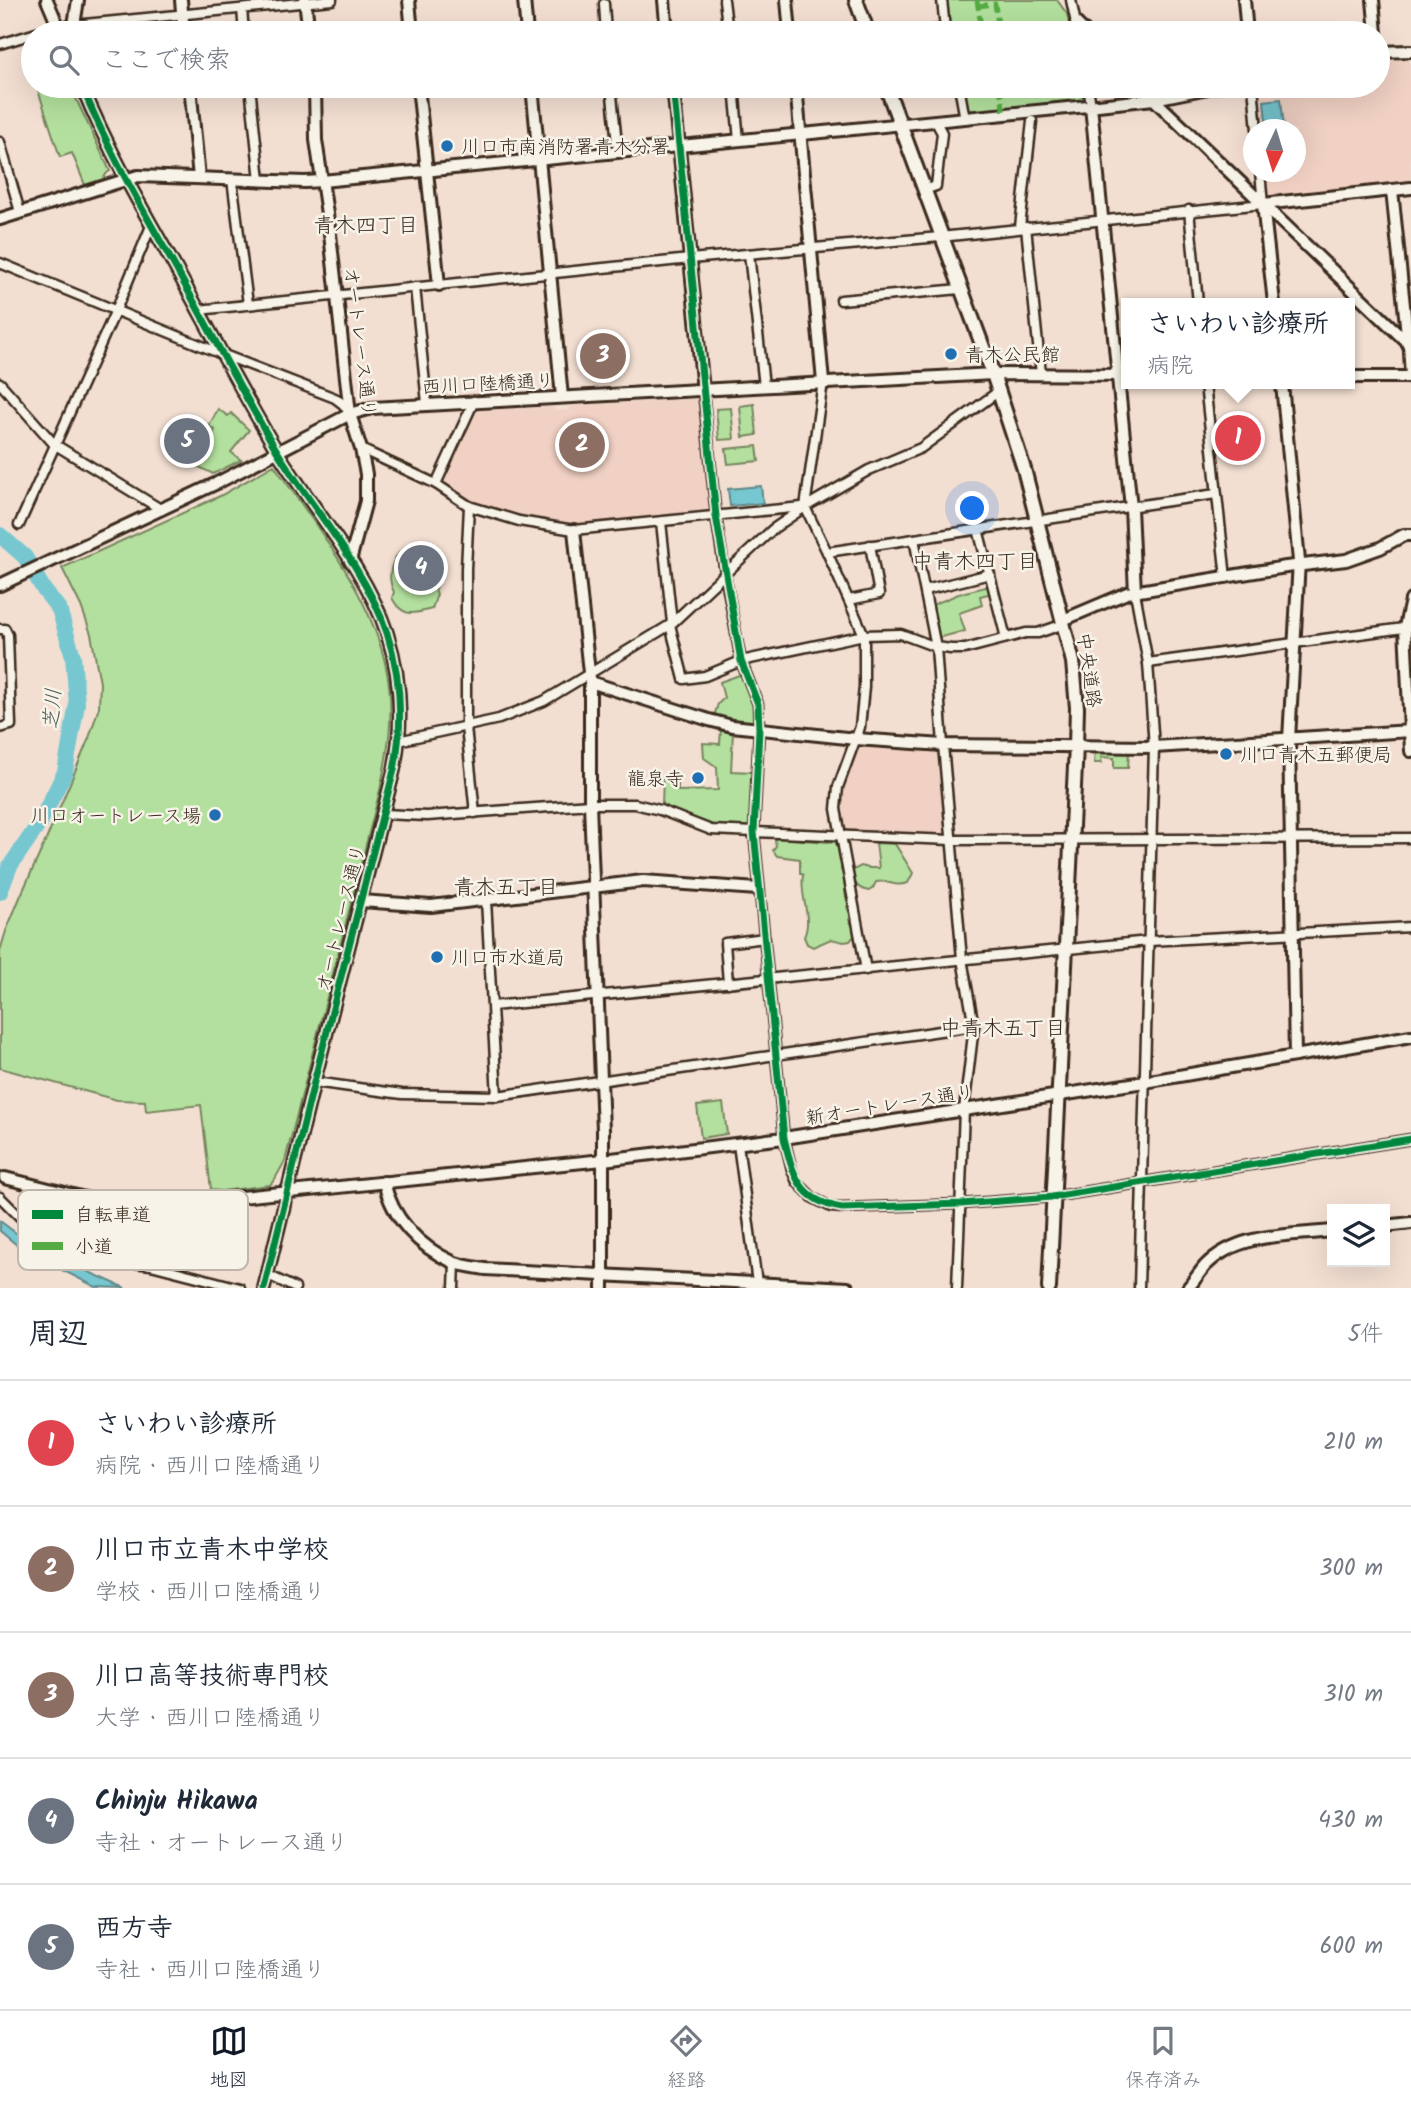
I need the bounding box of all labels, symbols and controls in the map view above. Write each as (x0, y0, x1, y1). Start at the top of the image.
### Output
search box (21, 21, 1390, 98)
text: ここで検索 (101, 40, 231, 82)
icon: search (45, 41, 83, 79)
north arrow (1243, 119, 1306, 182)
place label: 川口市南消防署青木分署 (461, 133, 670, 163)
marker: 川口市南消防署青木分署 (439, 138, 455, 154)
district label: 青木四丁目 (314, 210, 419, 243)
street label: オートレース通り (335, 265, 383, 419)
popup (1121, 298, 1355, 389)
text: さいわい診療所 (1147, 304, 1329, 346)
pin: 3 (580, 330, 626, 382)
place label: 青木公民館 (965, 341, 1060, 371)
marker: 青木公民館 (943, 346, 959, 362)
text: 病院 (1147, 349, 1193, 385)
street label: 西川口陸橋通り (421, 367, 555, 403)
pin: 1 (1215, 412, 1261, 464)
pin: 5 (164, 415, 210, 467)
pin: 2 (559, 419, 605, 471)
your location (955, 491, 989, 525)
pin: 4 (398, 542, 444, 594)
district label: 中青木四丁目 (912, 546, 1038, 579)
street label: 中央道路 (1068, 631, 1108, 710)
water label: 芝川 (36, 687, 71, 731)
place label: 川口青木五郵便局 (1240, 741, 1392, 771)
marker: 川口青木五郵便局 (1218, 746, 1234, 762)
place label: 龍泉寺 (627, 765, 684, 795)
marker: 龍泉寺 (690, 770, 706, 786)
place label: 川口オートレース場 (30, 802, 201, 832)
marker: 川口オートレース場 (207, 807, 223, 823)
street label: オートレース通り (309, 841, 375, 996)
district label: 青木五丁目 (454, 872, 559, 905)
place label: 川口市水道局 (451, 944, 565, 974)
marker: 川口市水道局 (429, 949, 445, 965)
district label: 中青木五丁目 (940, 1013, 1066, 1046)
street label: 新オートレース通り (804, 1078, 977, 1134)
legend (18, 1190, 248, 1270)
text: 自転車道 (75, 1201, 151, 1231)
map controls (1327, 1204, 1390, 1267)
button: layers (1327, 1204, 1390, 1267)
text: 小道 (75, 1233, 113, 1263)
text: 周辺 (28, 1311, 88, 1359)
text: 5件 (1348, 1317, 1383, 1353)
text: さいわい診療所 (95, 1404, 277, 1446)
text: 1 (48, 1425, 54, 1461)
text: 210 m (1323, 1425, 1383, 1461)
text: 病院 · 西川口陸橋通り (95, 1449, 326, 1485)
text: 川口市立青木中学校 (95, 1530, 329, 1572)
text: 2 (44, 1551, 58, 1587)
text: 300 m (1319, 1551, 1383, 1587)
text: 学校 · 西川口陸橋通り (95, 1575, 326, 1611)
text: 川口高等技術専門校 (95, 1656, 329, 1698)
text: 3 (45, 1677, 57, 1713)
text: 310 m (1324, 1677, 1383, 1713)
text: 大学 · 西川口陸橋通り (95, 1701, 326, 1737)
text: Chinju Hikawa (95, 1781, 258, 1823)
text: 4 (45, 1803, 57, 1839)
text: 430 m (1318, 1803, 1383, 1839)
text: 寺社 · オートレース通り (95, 1826, 348, 1862)
text: 西方寺 (95, 1908, 173, 1950)
text: 5 (45, 1929, 57, 1965)
text: 600 m (1320, 1929, 1383, 1965)
text: 寺社 · 西川口陸橋通り (95, 1953, 326, 1989)
tab: 地図 (210, 2022, 248, 2096)
tab: 経路 (667, 2022, 705, 2096)
tab: 保存済み (1125, 2022, 1201, 2096)

